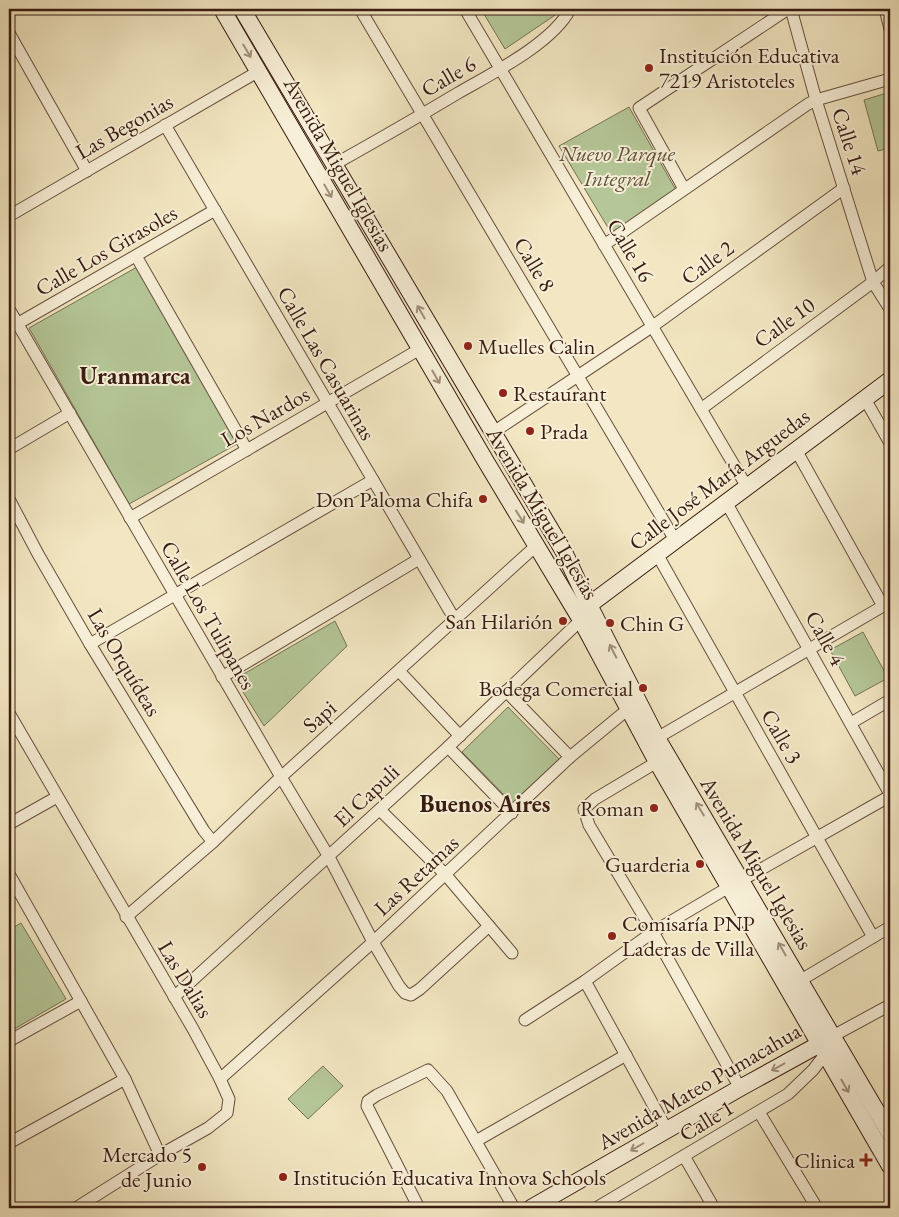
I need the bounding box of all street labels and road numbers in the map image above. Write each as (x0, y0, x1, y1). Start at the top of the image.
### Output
street label: Calle 6 (416, 49, 481, 104)
street label: Avenida Miguel Iglesias (276, 71, 400, 257)
street label: Las Begonias (70, 87, 178, 166)
street label: Calle 14 (825, 104, 874, 179)
street label: Calle Los Girasoles (30, 198, 183, 303)
street label: Calle 16 (600, 213, 661, 288)
street label: Calle 8 (507, 232, 562, 297)
street label: Calle 2 (675, 233, 740, 291)
street label: Calle Las Casuarinas (271, 281, 382, 445)
street label: Calle 10 (748, 290, 821, 354)
street label: Los Nardos (216, 379, 315, 453)
street label: Calle José María Arguedas (623, 402, 816, 557)
street label: Avenida Miguel Iglesias (479, 421, 606, 605)
street label: Calle Los Tulipanes (154, 536, 263, 695)
street label: Las Orquídeas (81, 603, 168, 722)
street label: Calle 4 (799, 606, 853, 671)
street label: Sapi (296, 694, 342, 739)
street label: Calle 3 (754, 704, 809, 769)
street label: El Capuli (327, 757, 406, 833)
street label: Avenida Miguel Iglesias (693, 771, 820, 955)
street label: Las Retamas (368, 829, 465, 922)
street label: Las Dalias (151, 935, 220, 1023)
street label: Avenida Mateo Pumacahua (591, 1016, 806, 1157)
street label: Calle 1 (674, 1093, 739, 1148)

